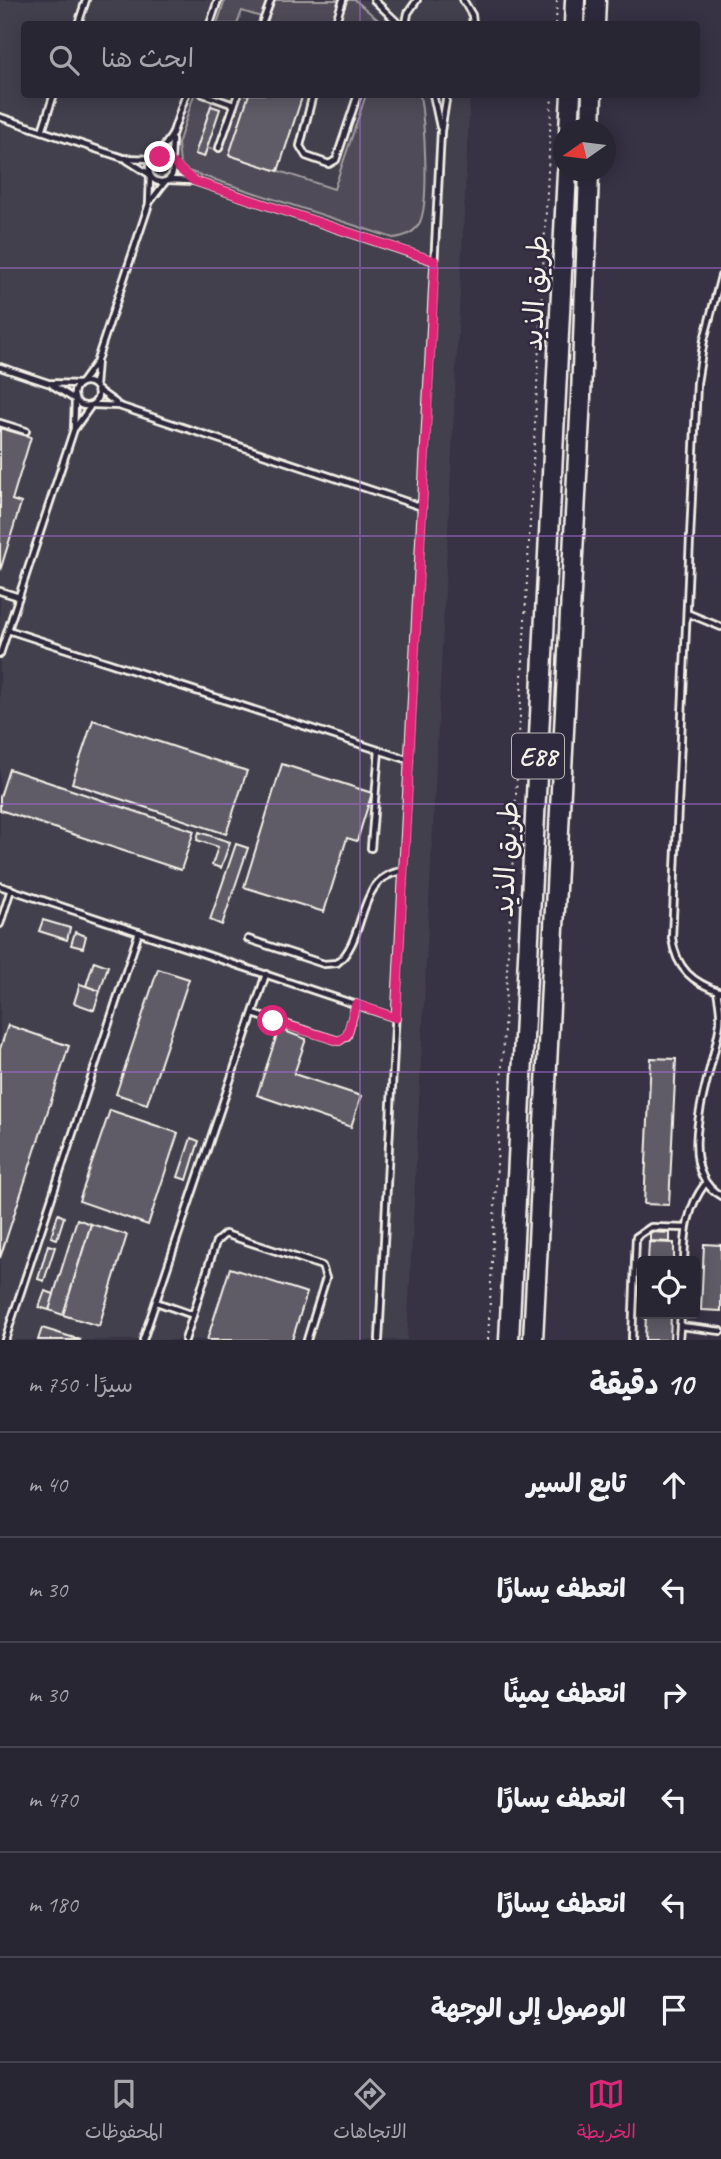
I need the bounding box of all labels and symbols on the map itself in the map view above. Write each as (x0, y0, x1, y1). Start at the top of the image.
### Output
north arrow (553, 119, 616, 182)
route end (144, 141, 175, 172)
street label: طريق الذيد (514, 234, 556, 352)
road number: E88 (512, 734, 564, 778)
street label: طريق الذيد (485, 800, 527, 918)
route start (257, 1005, 288, 1036)

